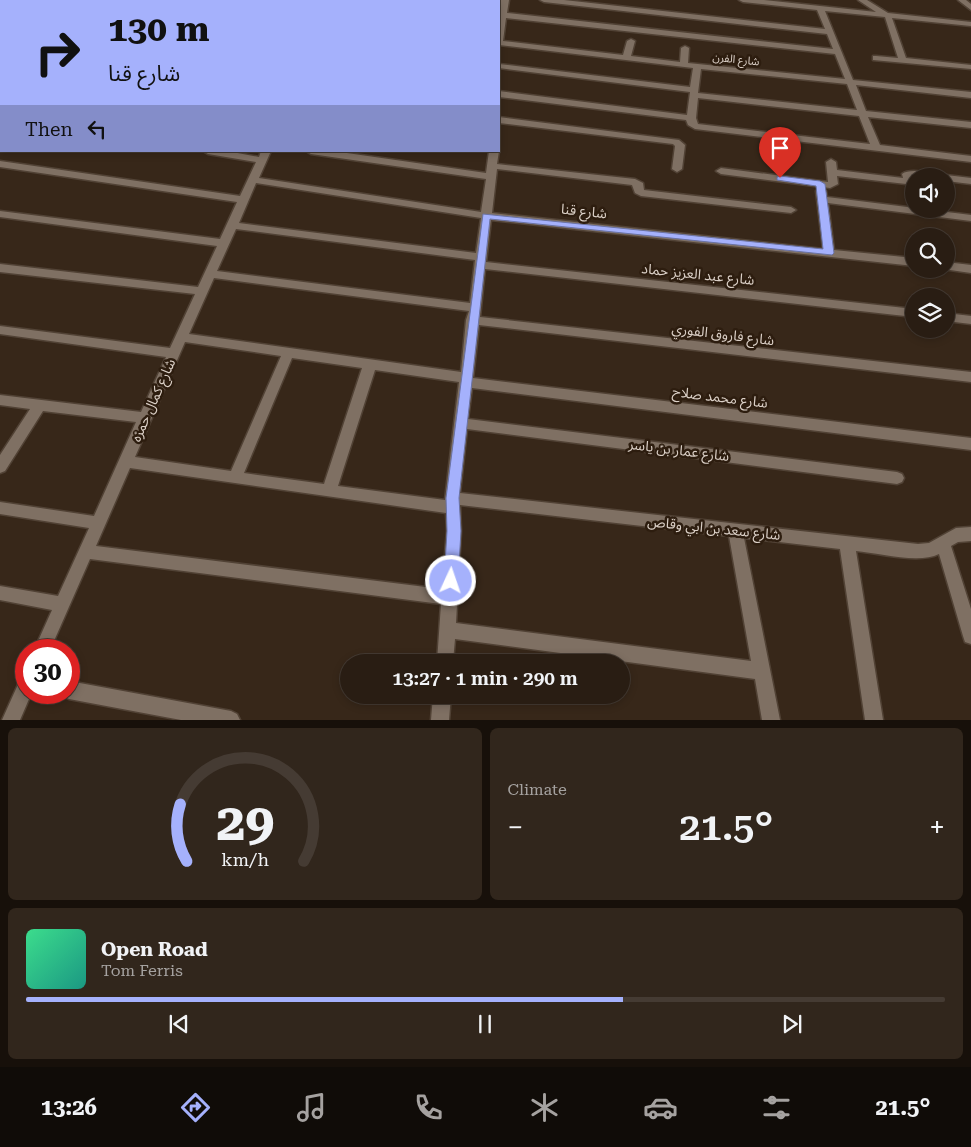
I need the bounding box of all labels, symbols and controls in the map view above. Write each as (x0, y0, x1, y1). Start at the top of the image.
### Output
text: 130 m (108, 9, 209, 50)
icon: right (25, 20, 90, 85)
street label: شارع الفرن (712, 51, 760, 69)
text: شارع قنا (108, 61, 180, 86)
icon: left (83, 115, 111, 143)
text: Then (25, 118, 73, 141)
pin (759, 127, 801, 178)
icon: arrive (766, 134, 794, 162)
map controls (905, 168, 955, 338)
button: sound (905, 168, 955, 218)
street label: شارع قنا (560, 201, 608, 224)
button: search (905, 228, 955, 278)
street label: شارع عبد العزيز حماد (640, 260, 755, 291)
button: layers (905, 288, 955, 338)
street label: شارع فاروق الفوري (670, 320, 775, 351)
street label: شارع كمال حمزه (128, 356, 181, 445)
street label: شارع محمد صلاح (671, 383, 769, 414)
street label: شارع عمار بن ياسر (627, 436, 730, 467)
street label: شارع سعد بن ابي وقاص (646, 513, 781, 546)
position arrow (424, 554, 476, 606)
speed limit sign: 30 (15, 639, 80, 704)
text: 13:27 · 1 min · 290 m (392, 667, 578, 690)
text: Climate (508, 780, 567, 799)
text: 29 (216, 792, 274, 853)
text: 21.5° (679, 805, 773, 849)
text: − (508, 811, 523, 844)
text: + (929, 811, 945, 844)
text: km/h (221, 849, 269, 870)
text: Open Road (101, 938, 208, 961)
text: Tom Ferris (101, 961, 183, 980)
icon: previous (165, 1010, 193, 1038)
icon: pause (471, 1010, 499, 1038)
icon: next (778, 1010, 806, 1038)
icon: directions (178, 1090, 213, 1125)
icon: music (294, 1090, 329, 1125)
icon: phone (411, 1090, 446, 1125)
icon: climate (527, 1090, 562, 1125)
icon: car (643, 1090, 678, 1125)
icon: filters (759, 1090, 794, 1125)
text: 13:26 (41, 1095, 97, 1120)
text: 21.5° (876, 1095, 930, 1120)

